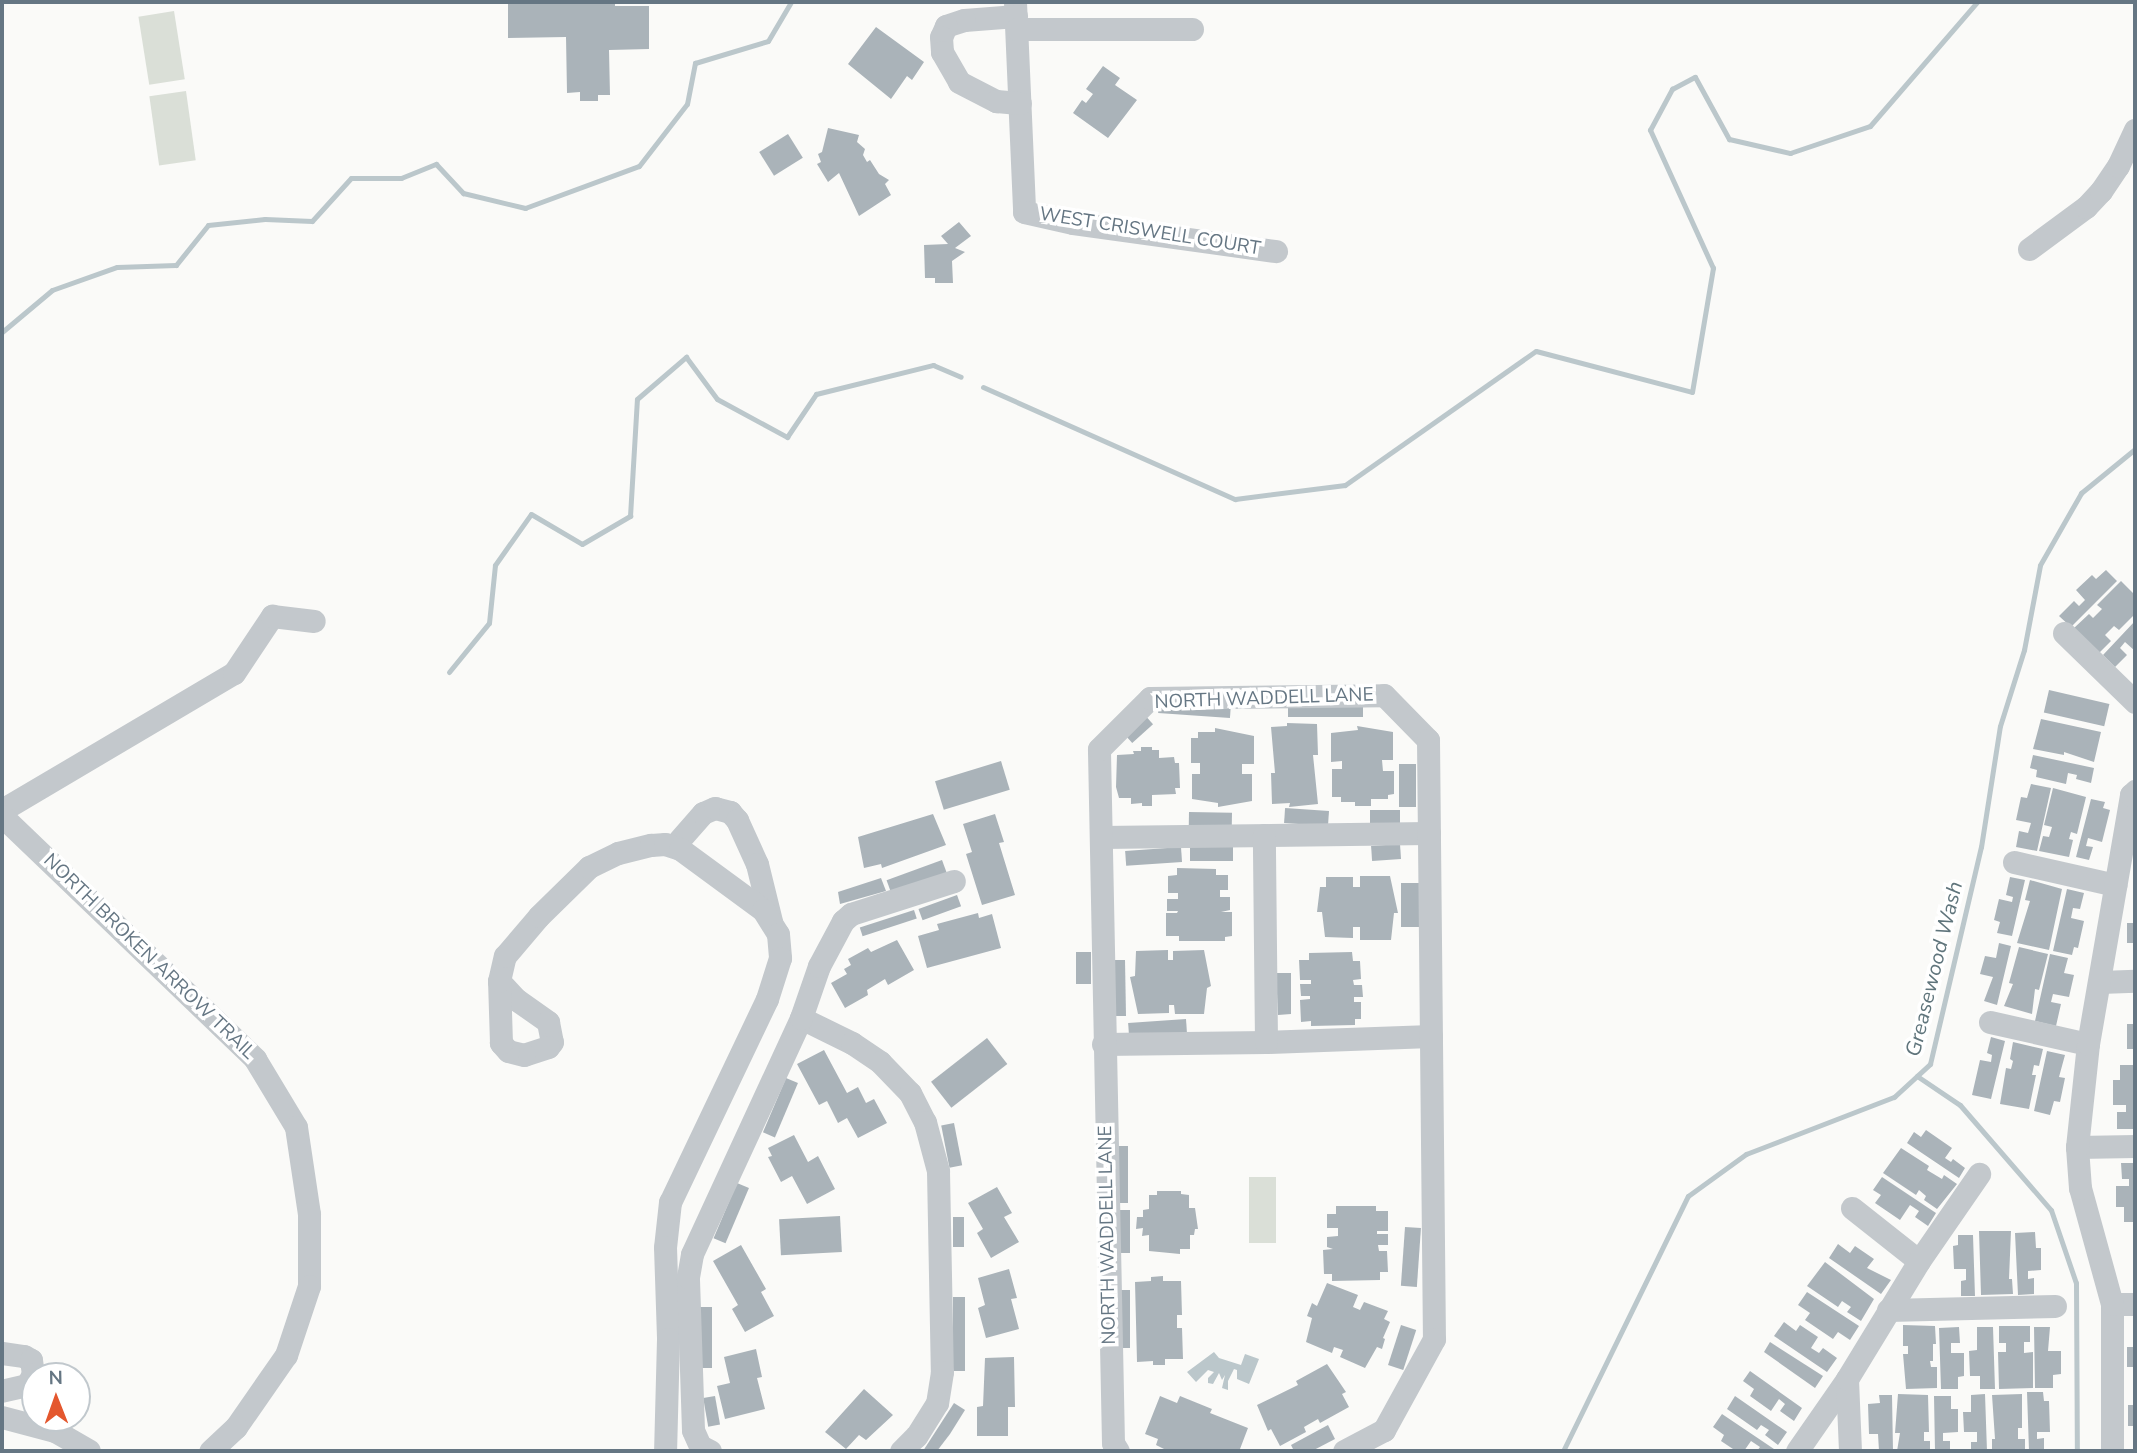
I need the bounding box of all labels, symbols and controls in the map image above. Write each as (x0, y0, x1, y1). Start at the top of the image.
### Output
street label: WEST CRISWELL COURT (1038, 203, 1262, 261)
street label: NORTH WADDELL LANE (1154, 684, 1374, 714)
street label: NORTH BROKEN ARROW TRAIL (38, 850, 260, 1064)
water label: Greasewood Wash (1900, 879, 1968, 1059)
street label: NORTH WADDELL LANE (1095, 1125, 1121, 1345)
north arrow (21, 1362, 91, 1432)
text: N (48, 1365, 63, 1391)

